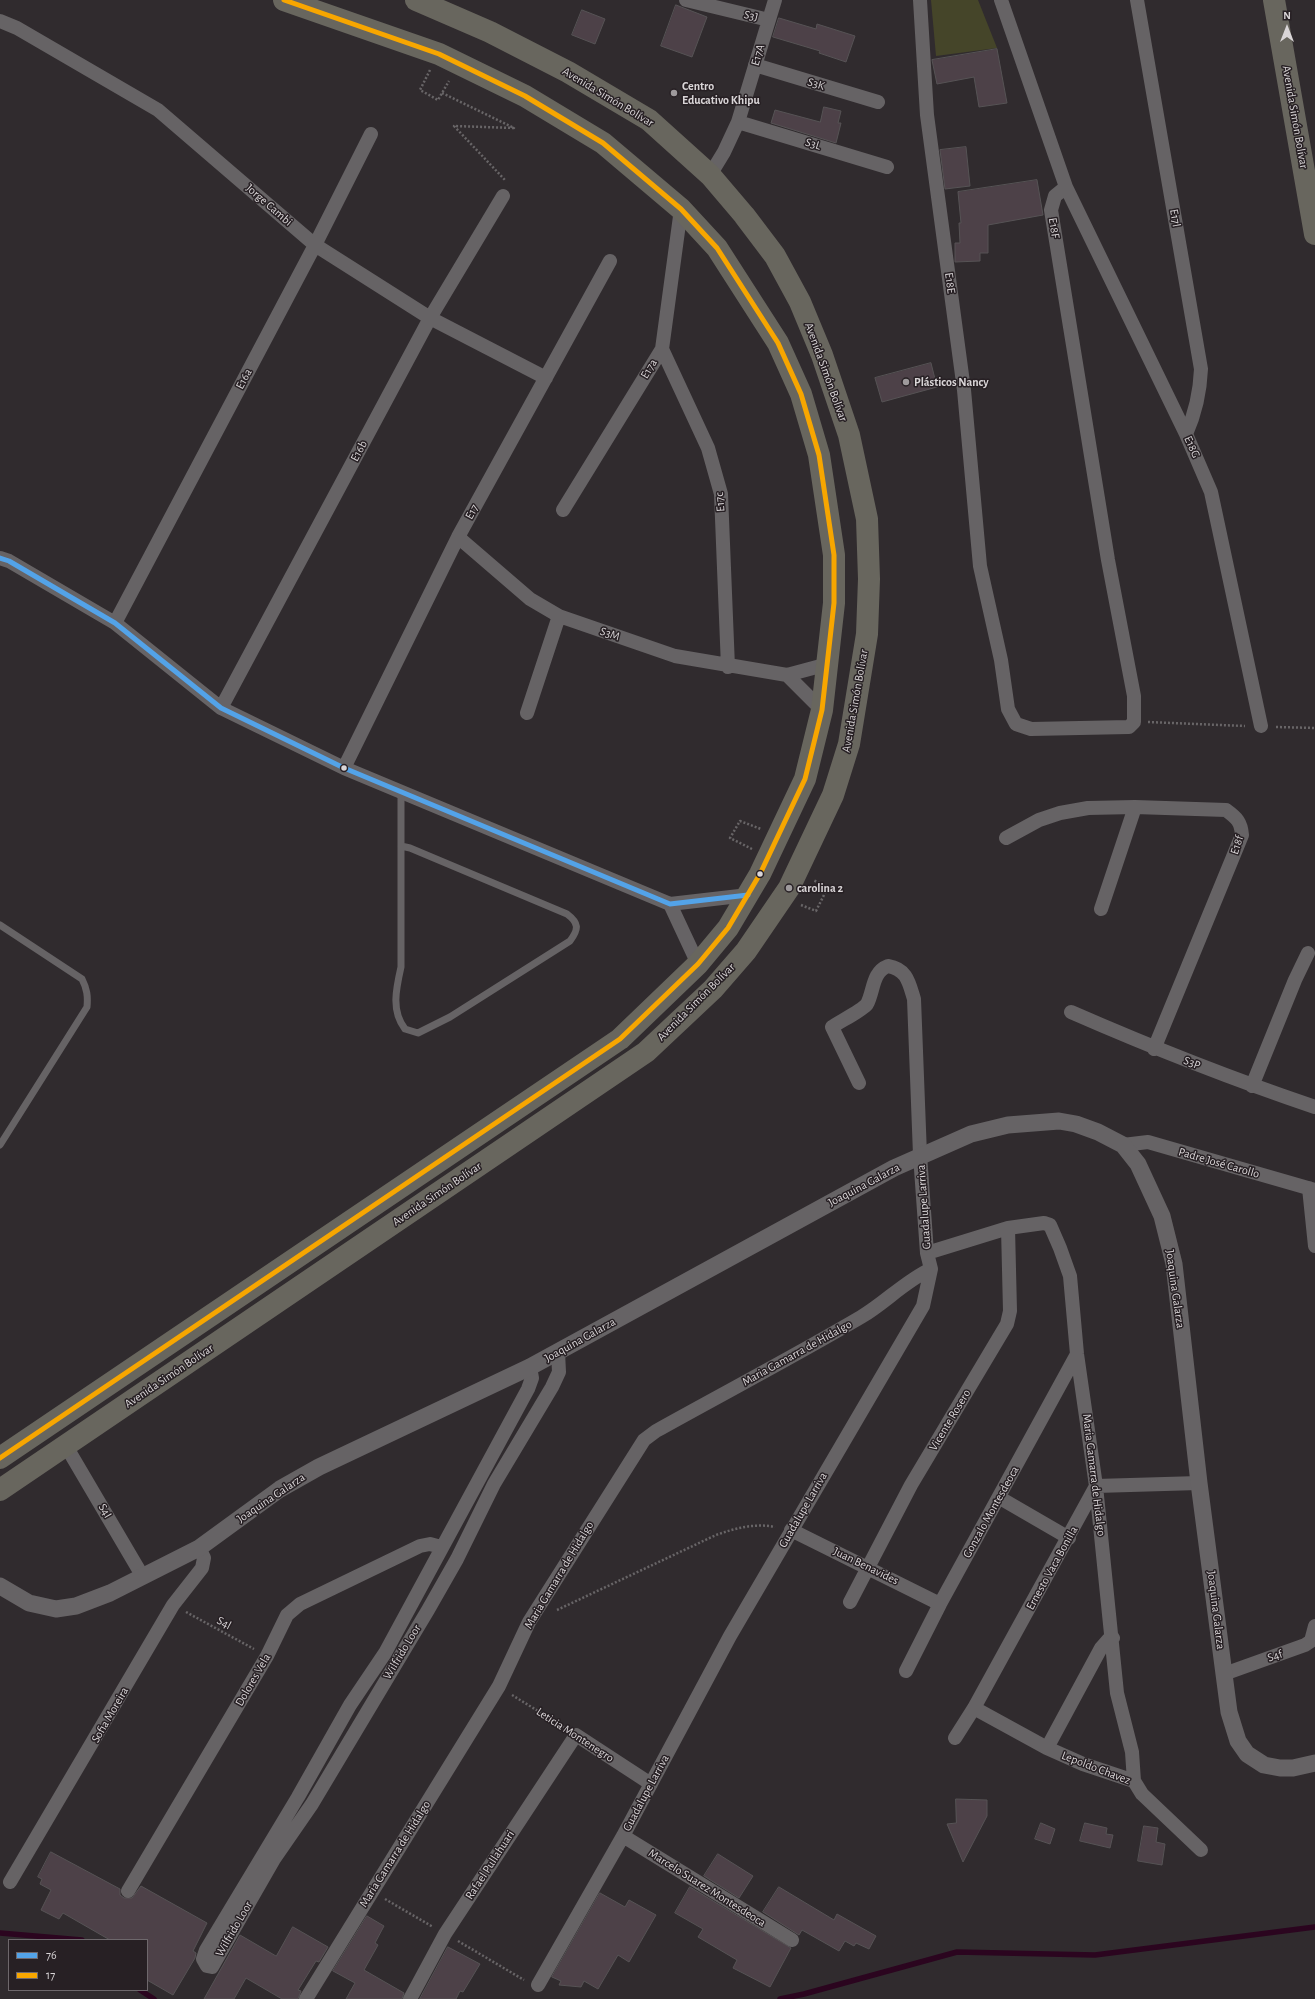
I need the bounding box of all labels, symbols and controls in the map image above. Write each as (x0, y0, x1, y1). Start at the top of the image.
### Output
street label: S3J (742, 7, 760, 25)
north arrow (1267, 8, 1307, 48)
text: N (1283, 10, 1291, 21)
street label: E17A (748, 42, 768, 68)
street label: Avenida Simón Bolívar (560, 64, 656, 130)
street label: Avenida Simón Bolívar (1279, 64, 1311, 170)
street label: S3K (806, 75, 826, 93)
place label: Centro Educativo Khipu (682, 79, 760, 107)
marker: Centro Educativo Khipu (669, 88, 679, 98)
street label: S3L (803, 135, 823, 153)
street label: Jorge Cambi (243, 181, 295, 229)
street label: E17l (1166, 208, 1184, 228)
street label: E18F (1045, 217, 1063, 239)
street label: E18E (941, 271, 959, 295)
street label: Avenida Simón Bolívar (801, 321, 851, 423)
street label: E17a (638, 357, 660, 381)
street label: E16a (233, 366, 255, 392)
place label: Plásticos Nancy (914, 375, 989, 389)
marker: Plásticos Nancy (901, 377, 911, 387)
street label: E18G (1181, 434, 1203, 460)
street label: E16b (348, 438, 370, 464)
street label: E17c (712, 492, 728, 512)
street label: E17 (462, 502, 482, 522)
street label: S3M (598, 624, 622, 644)
street label: Avenida Simón Bolívar (839, 648, 871, 754)
unlabelled marker (339, 763, 349, 773)
street label: E18f (1227, 834, 1247, 856)
unlabelled marker (755, 869, 765, 879)
place label: carolina 2 (797, 881, 843, 895)
marker: carolina 2 (784, 883, 794, 893)
street label: Avenida Simón Bolívar (654, 960, 738, 1044)
street label: S3P (1182, 1053, 1202, 1073)
street label: Padre José Carollo (1177, 1145, 1261, 1181)
street label: Avenida Simón Bolívar (390, 1159, 484, 1229)
street label: Joaquina Galarza (826, 1160, 902, 1210)
street label: Guadalupe Larriva (914, 1164, 934, 1250)
street label: Joaquina Galarza (1162, 1249, 1188, 1329)
street label: Joaquina Galarza (542, 1315, 618, 1365)
street label: Maria Gamarra de Hidalgo (740, 1317, 854, 1389)
street label: Avenida Simón Bolívar (122, 1341, 216, 1411)
street label: Vicente Rosero (926, 1387, 974, 1453)
street label: Maria Gamarra de Hidalgo (1079, 1413, 1109, 1537)
street label: Gonzalo Montesdeoca (960, 1464, 1022, 1560)
street label: Joaquina Galarza (234, 1470, 308, 1526)
street label: Guadalupe Larriva (776, 1470, 830, 1550)
street label: S4I (95, 1501, 115, 1521)
street label: Maria Gamarra de Hidalgo (521, 1519, 597, 1631)
street label: Ernesto Vaca Bonilla (1023, 1524, 1081, 1612)
street label: Juan Benavides (831, 1544, 901, 1588)
street label: Joaquina Galarza (1204, 1570, 1228, 1650)
street label: S4l (214, 1613, 234, 1633)
street label: Wilfrido Loor (380, 1622, 424, 1682)
street label: S4f (1266, 1647, 1284, 1665)
street label: Dolores Vela (232, 1651, 274, 1709)
street label: Sofia Moreira (88, 1685, 132, 1745)
street label: Leticia Montenegro (533, 1705, 617, 1765)
street label: Lepoldo Chavez (1060, 1748, 1132, 1788)
street label: Guadalupe Larriva (620, 1752, 672, 1834)
street label: Maria Gamarra de Hidalgo (356, 1798, 434, 1910)
street label: Rafael Pullahuari (462, 1828, 518, 1902)
street label: Marcelo Suarez Montesdeoca (646, 1846, 768, 1930)
street label: Wilfrido Loor (212, 1899, 256, 1959)
legend (8, 1939, 148, 1991)
text: 76 (46, 1949, 57, 1961)
text: 17 (46, 1969, 55, 1981)

